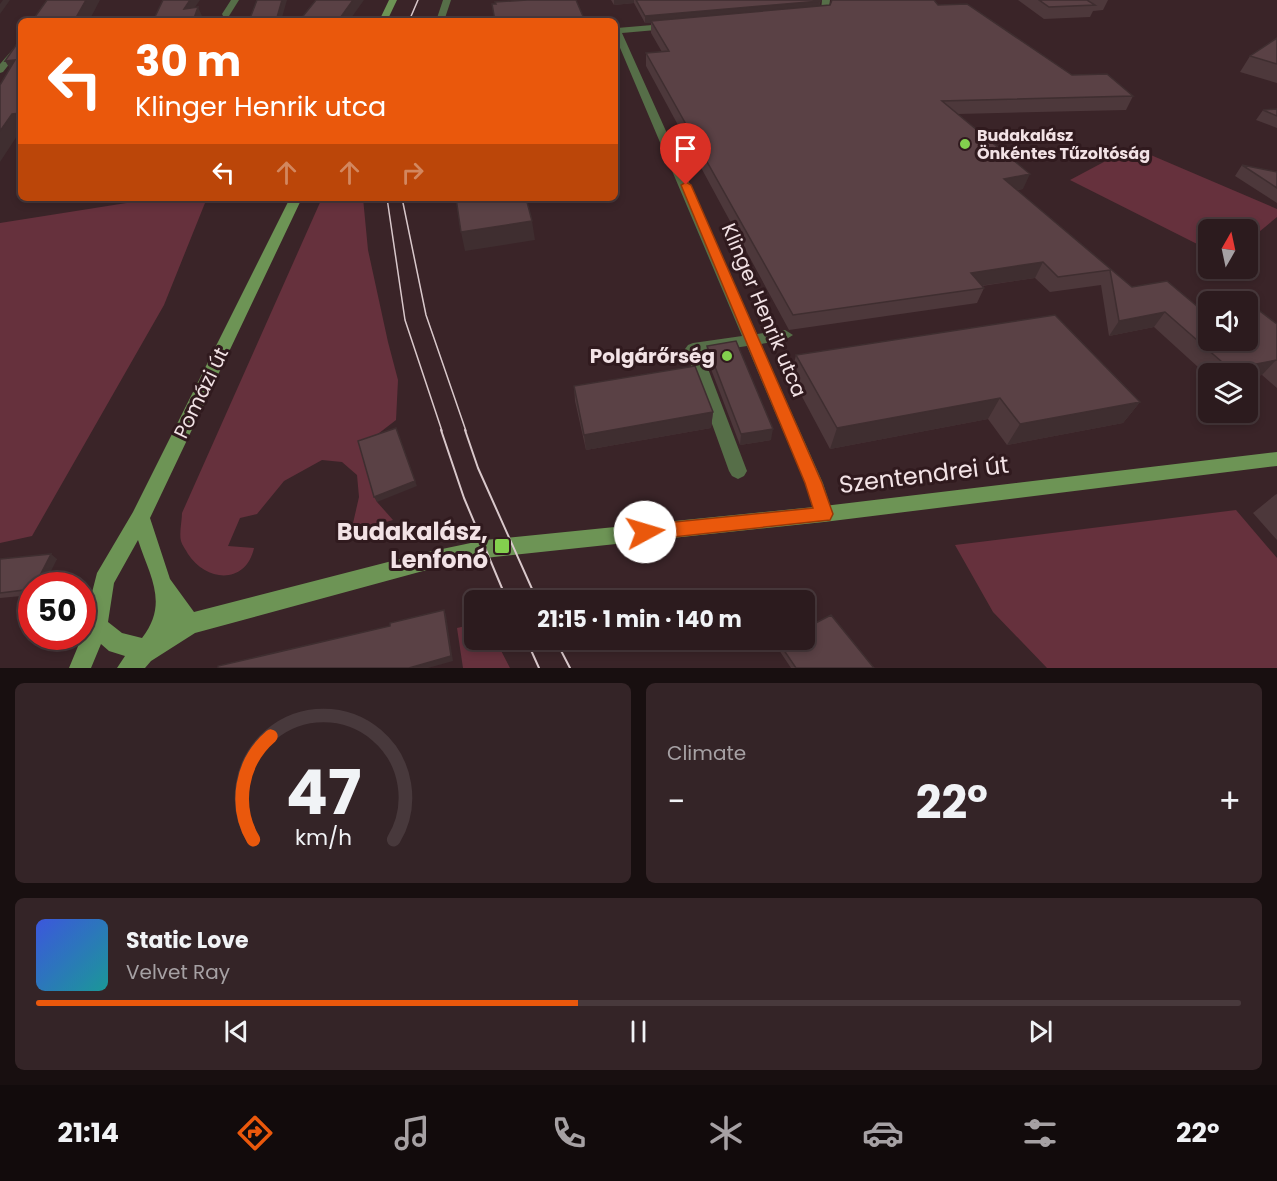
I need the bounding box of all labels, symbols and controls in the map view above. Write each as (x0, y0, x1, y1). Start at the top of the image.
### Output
text: 30 m (135, 32, 241, 91)
icon: left (36, 42, 114, 120)
text: Klinger Henrik utca (135, 88, 386, 125)
pin (660, 123, 711, 185)
place label: Budakalász Önkéntes Tűzoltóság (977, 124, 1150, 165)
icon: arrive (669, 132, 702, 165)
marker: Budakalász Önkéntes Tűzoltóság (958, 137, 972, 151)
icon: left (207, 156, 240, 189)
icon: ahead (270, 156, 303, 189)
icon: ahead (333, 156, 366, 189)
icon: right (396, 156, 429, 189)
street label: Klinger Henrik utca (715, 219, 813, 401)
north arrow (1198, 219, 1258, 279)
map controls (1198, 219, 1258, 423)
button: sound (1198, 291, 1258, 351)
place label: Polgárőrség (590, 342, 715, 370)
street label: Pomázi út (167, 343, 235, 443)
marker: Polgárőrség (720, 349, 734, 363)
button: layers (1198, 363, 1258, 423)
street label: Szentendrei út (837, 448, 1011, 501)
position arrow (613, 500, 677, 564)
place label: Budakalász, Lenfonó (337, 515, 488, 576)
marker: Budakalász, Lenfonó (493, 537, 511, 555)
speed limit sign: 50 (18, 572, 96, 650)
text: 21:15 · 1 min · 140 m (537, 604, 742, 635)
text: Climate (667, 739, 746, 767)
text: 47 (285, 748, 361, 836)
text: 22° (916, 771, 988, 834)
text: − (667, 778, 685, 825)
text: + (1218, 778, 1241, 825)
text: km/h (294, 822, 352, 853)
text: Static Love (126, 925, 249, 956)
text: Velvet Ray (126, 958, 230, 986)
icon: previous (220, 1015, 253, 1048)
icon: pause (622, 1015, 655, 1048)
icon: next (1024, 1015, 1057, 1048)
icon: directions (234, 1112, 276, 1154)
icon: music (391, 1112, 433, 1154)
icon: phone (548, 1112, 590, 1154)
icon: climate (705, 1112, 747, 1154)
icon: car (862, 1112, 904, 1154)
icon: filters (1019, 1112, 1061, 1154)
text: 21:14 (57, 1114, 119, 1151)
text: 22° (1176, 1114, 1219, 1151)

